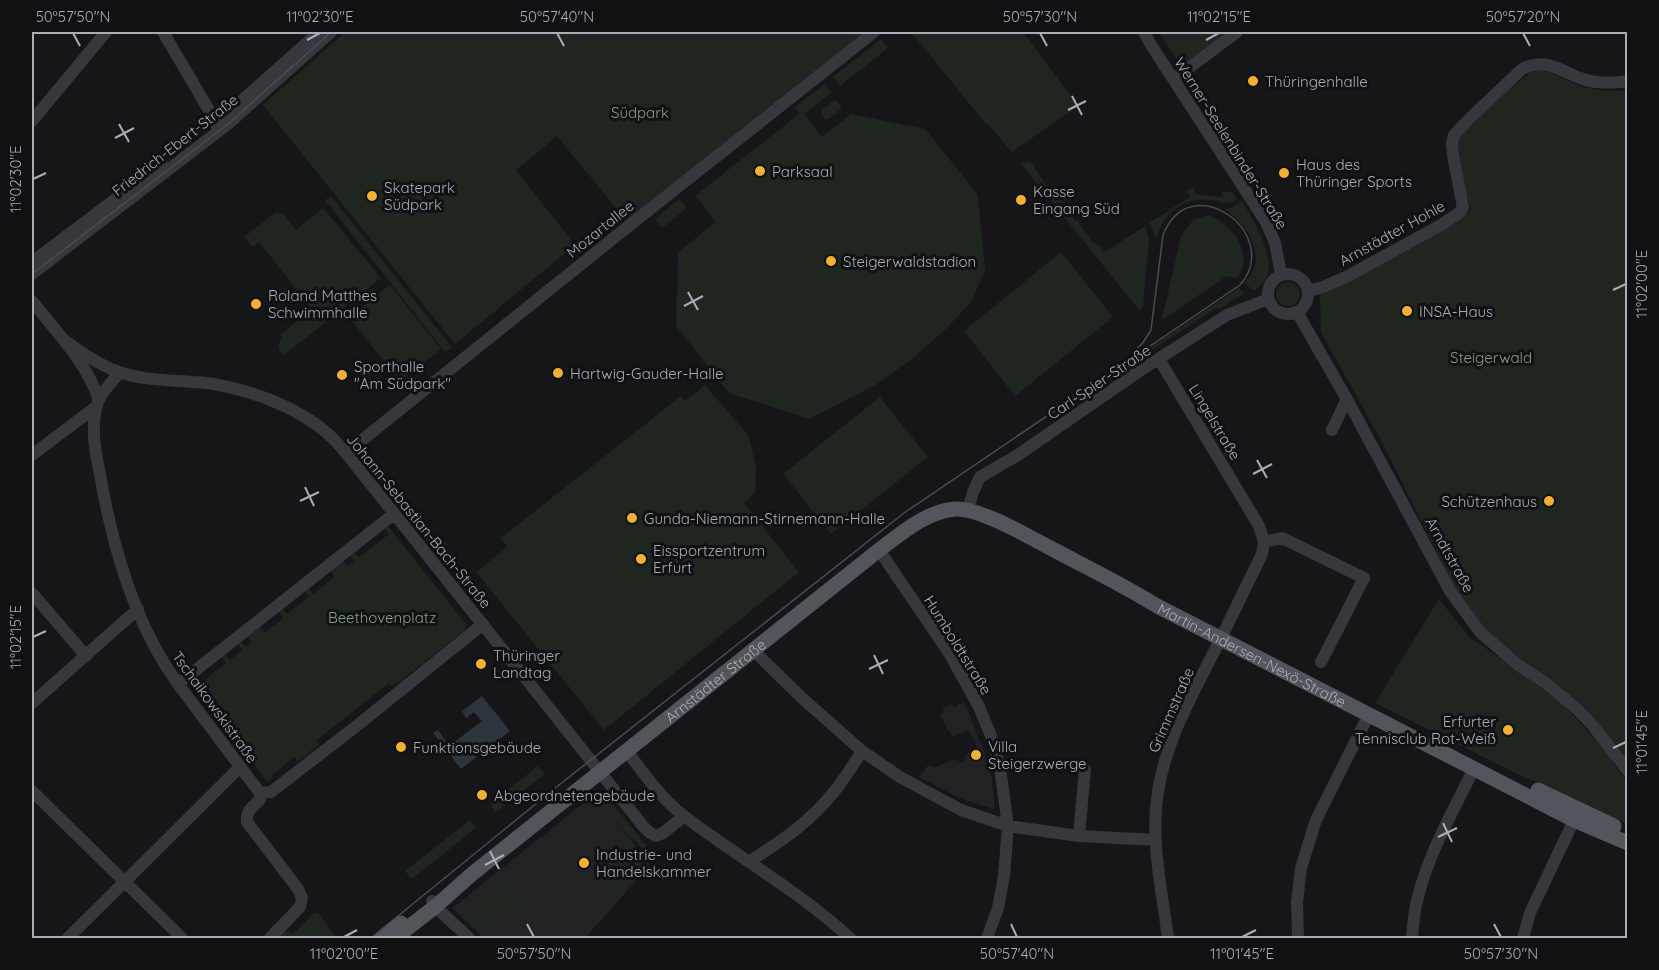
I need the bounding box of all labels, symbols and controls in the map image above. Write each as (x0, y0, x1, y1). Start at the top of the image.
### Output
text: 50°57'50"N (36, 7, 110, 26)
text: 11°02'30"E (286, 7, 354, 26)
text: 50°57'40"N (520, 7, 594, 26)
text: 50°57'30"N (1003, 7, 1077, 26)
text: 11°02'15"E (1187, 7, 1251, 26)
text: 50°57'20"N (1486, 7, 1560, 26)
street label: Werner-Seelenbinder-Straße (1170, 54, 1292, 232)
place label: Thüringenhalle (1265, 72, 1368, 91)
marker: Thüringenhalle (1246, 74, 1260, 88)
street label: Friedrich-Ebert-Straße (108, 90, 242, 200)
park label: Südpark (611, 103, 669, 122)
text: 11°02'30"E (6, 145, 25, 213)
place label: Haus des Thüringer Sports (1296, 155, 1412, 191)
place label: Parksaal (772, 162, 833, 181)
marker: Parksaal (753, 164, 767, 178)
marker: Haus des Thüringer Sports (1277, 166, 1291, 180)
place label: Skatepark Südpark (384, 178, 455, 214)
place label: Kasse Eingang Süd (1033, 182, 1120, 218)
marker: Skatepark Südpark (365, 189, 379, 203)
marker: Kasse Eingang Süd (1014, 193, 1028, 207)
street label: Mozartallee (562, 196, 638, 262)
street label: Arnstädter Hohle (1336, 196, 1448, 270)
text: 11°02'00"E (1632, 250, 1651, 318)
place label: Steigerwaldstadion (843, 252, 976, 271)
marker: Steigerwaldstadion (824, 254, 838, 268)
place label: Roland Matthes Schwimmhalle (268, 286, 377, 322)
marker: Roland Matthes Schwimmhalle (249, 297, 263, 311)
place label: INSA-Haus (1419, 302, 1493, 321)
marker: INSA-Haus (1400, 304, 1414, 318)
street label: Carl-Spier-Straße (1044, 340, 1154, 424)
park label: Steigerwald (1450, 348, 1532, 367)
place label: Sporthalle "Am Südpark" (354, 357, 451, 393)
place label: Hartwig-Gauder-Halle (570, 364, 723, 383)
marker: Hartwig-Gauder-Halle (551, 366, 565, 380)
marker: Sporthalle "Am Südpark" (335, 368, 349, 382)
street label: Lingelstraße (1185, 381, 1245, 463)
street label: Johann-Sebastian-Bach-Straße (343, 430, 495, 612)
place label: Schützenhaus (1441, 492, 1537, 511)
marker: Schützenhaus (1542, 494, 1556, 508)
place label: Gunda-Niemann-Stirnemann-Halle (644, 509, 885, 528)
marker: Gunda-Niemann-Stirnemann-Halle (625, 511, 639, 525)
street label: Arndtstraße (1422, 514, 1478, 596)
place label: Eissportzentrum Erfurt (653, 541, 765, 577)
marker: Eissportzentrum Erfurt (634, 552, 648, 566)
street label: Humboldtstraße (920, 592, 996, 698)
street label: Martin-Andersen-Nexö-Straße (1155, 599, 1349, 711)
text: 11°02'15"E (6, 605, 25, 669)
park label: Beethovenplatz (328, 608, 436, 627)
street label: Arnstädter Straße (661, 634, 769, 726)
place label: Thüringer Landtag (493, 646, 560, 682)
street label: Tschaikowskistraße (168, 647, 262, 767)
marker: Thüringer Landtag (474, 657, 488, 671)
street label: Grimmstraße (1144, 664, 1198, 756)
text: 11°01'45"E (1632, 710, 1651, 774)
place label: Erfurter Tennisclub Rot-Weiß (1355, 712, 1496, 748)
marker: Erfurter Tennisclub Rot-Weiß (1501, 723, 1515, 737)
place label: Villa Steigerzwerge (988, 737, 1086, 773)
place label: Funktionsgebäude (413, 738, 541, 757)
marker: Funktionsgebäude (394, 740, 408, 754)
marker: Villa Steigerzwerge (969, 748, 983, 762)
place label: Abgeordnetengebäude (494, 786, 655, 805)
marker: Abgeordnetengebäude (475, 788, 489, 802)
place label: Industrie- und Handelskammer (596, 845, 712, 881)
marker: Industrie- und Handelskammer (577, 856, 591, 870)
text: 11°02'00"E (310, 944, 378, 963)
text: 50°57'50"N (497, 944, 571, 963)
text: 50°57'40"N (980, 944, 1054, 963)
text: 11°01'45"E (1210, 944, 1274, 963)
text: 50°57'30"N (1464, 944, 1538, 963)

